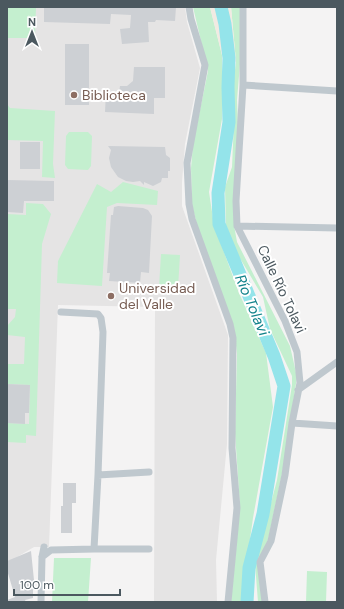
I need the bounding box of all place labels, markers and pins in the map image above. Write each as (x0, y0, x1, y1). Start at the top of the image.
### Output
place label: Biblioteca (82, 86, 146, 104)
marker: Biblioteca (69, 90, 79, 100)
place label: Universidad del Valle (119, 279, 195, 313)
marker: Universidad del Valle (106, 291, 116, 301)

